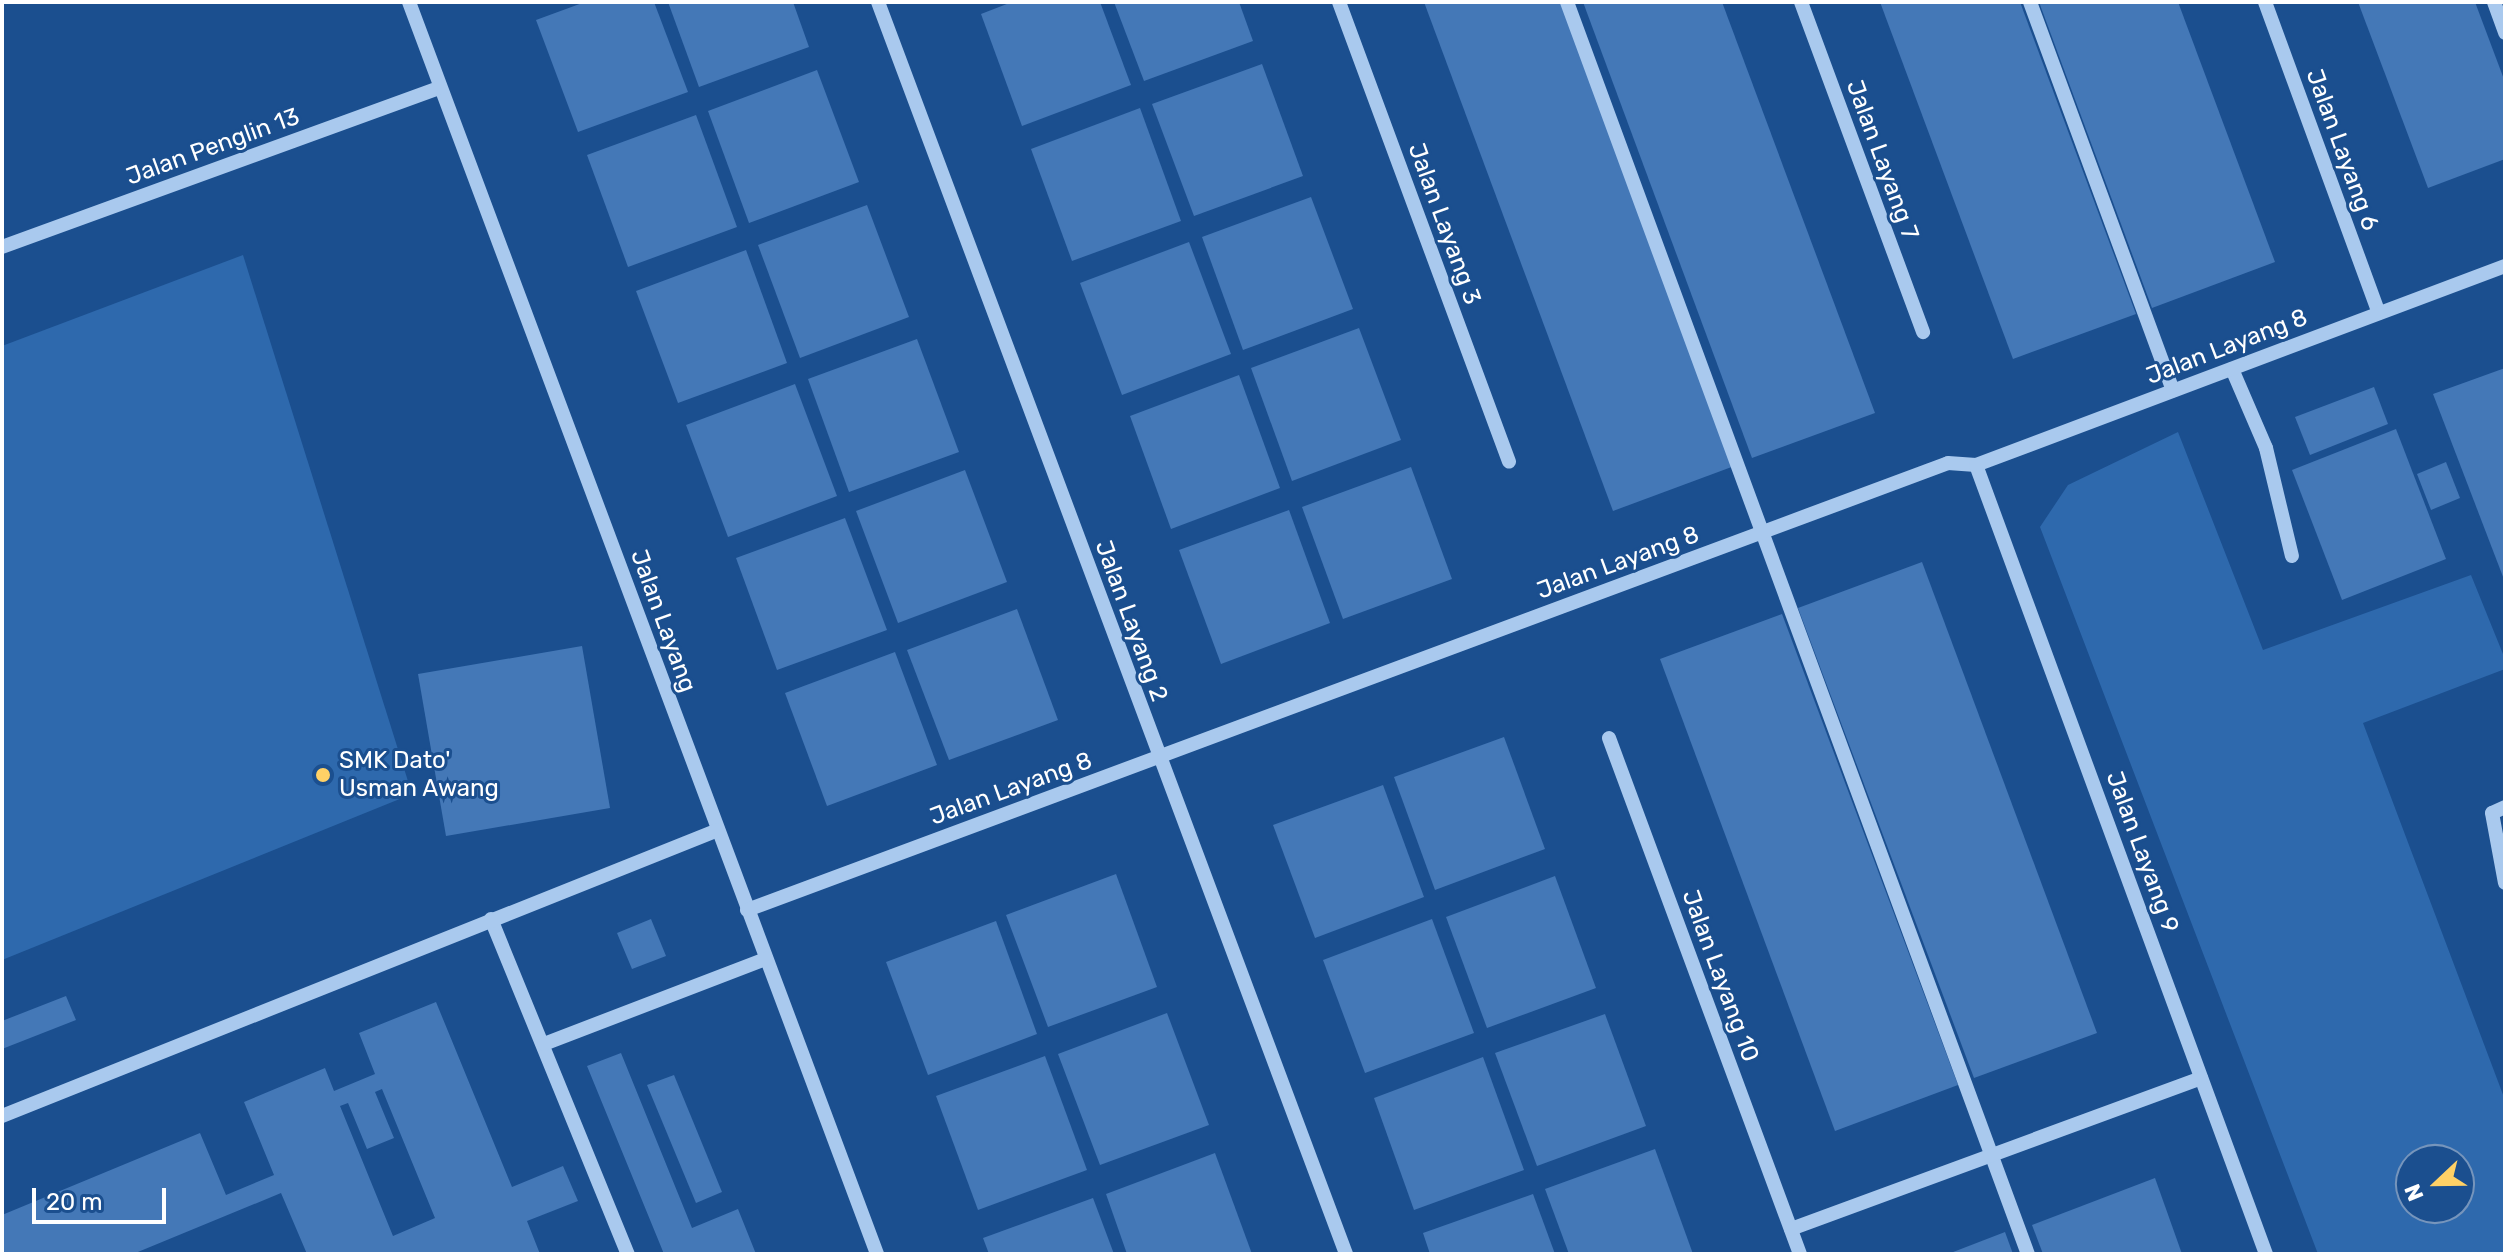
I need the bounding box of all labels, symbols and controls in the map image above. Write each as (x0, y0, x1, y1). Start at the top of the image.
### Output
street label: Jalan Layang 6 (2299, 65, 2385, 235)
street label: Jalan Layang 7 (1840, 76, 1924, 244)
street label: Jalan Penglin 13 (122, 102, 304, 192)
street label: Jalan Layang 3 (1401, 139, 1487, 309)
street label: Jalan Layang 8 (2142, 303, 2312, 391)
street label: Jalan Layang 8 (1533, 520, 1703, 606)
street label: Jalan Layang 2 (1089, 537, 1173, 705)
street label: Jalan Layang (624, 546, 702, 696)
street label: Jalan Layang 8 (926, 746, 1096, 832)
place label: SMK Dato' Usman Awang (339, 747, 500, 803)
marker: SMK Dato' Usman Awang (314, 766, 332, 784)
street label: Jalan Layang 9 (2100, 767, 2184, 937)
street label: Jalan Layang 10 (1676, 886, 1764, 1066)
north arrow (2395, 1144, 2475, 1224)
scale bar (36, 1172, 170, 1222)
text: N (2399, 1180, 2430, 1205)
text: 20 m (46, 1188, 103, 1216)

